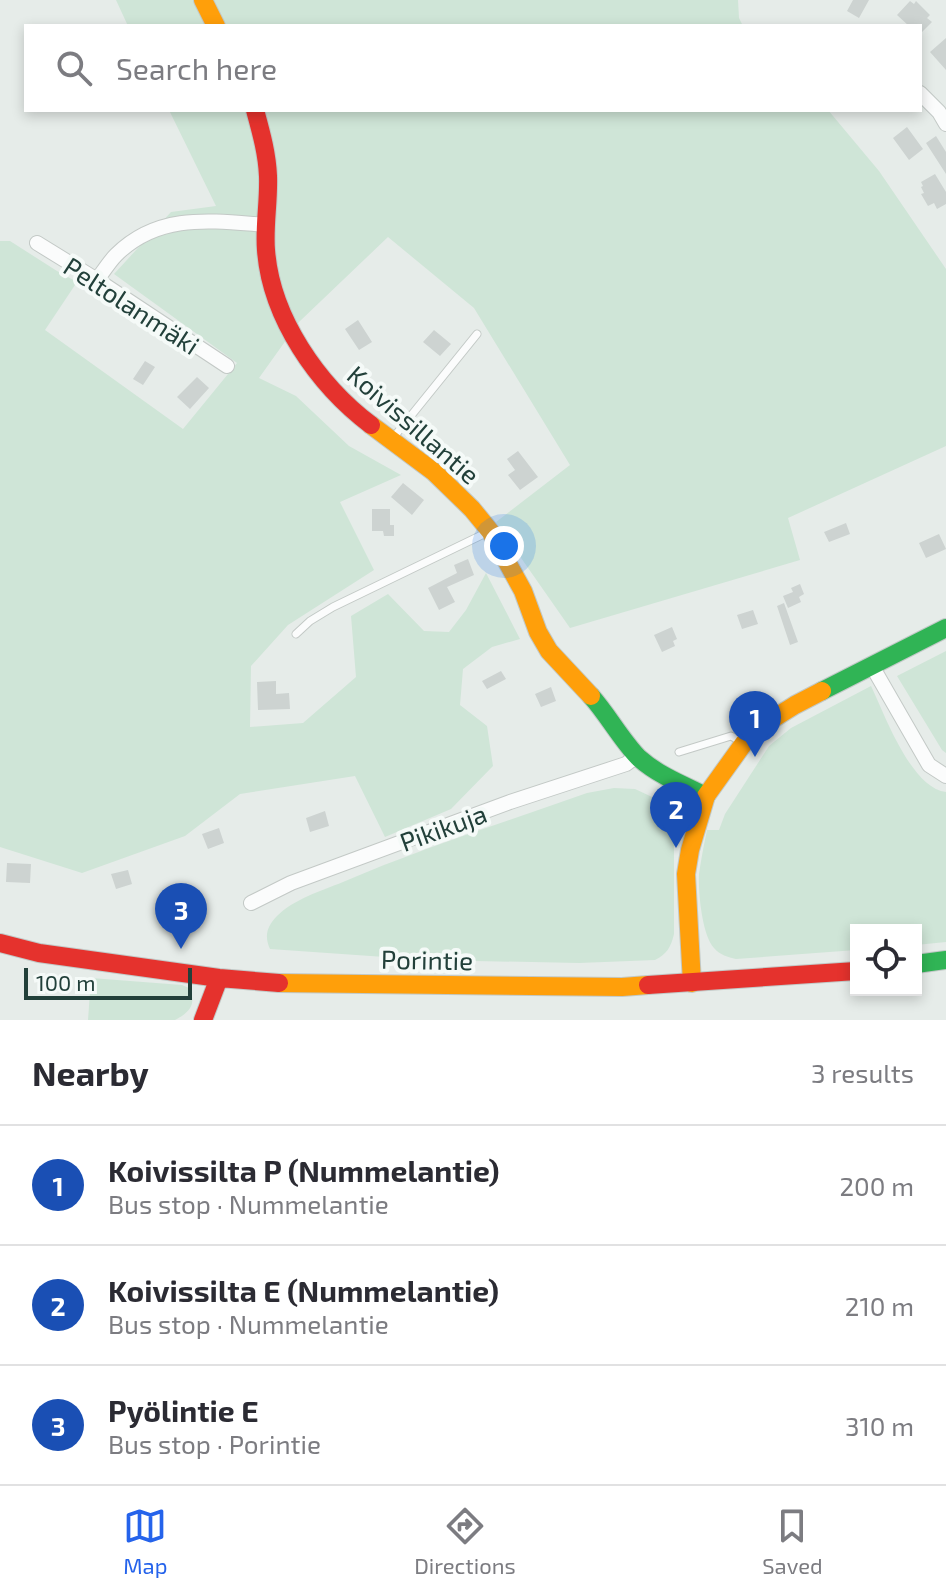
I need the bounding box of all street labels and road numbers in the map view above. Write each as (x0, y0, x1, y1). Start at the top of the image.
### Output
street label: Peltolanmäki (58, 250, 206, 360)
street label: Koivissillantie (342, 358, 486, 490)
street label: Pikikuja (395, 797, 491, 857)
street label: Porintie (381, 943, 473, 975)

